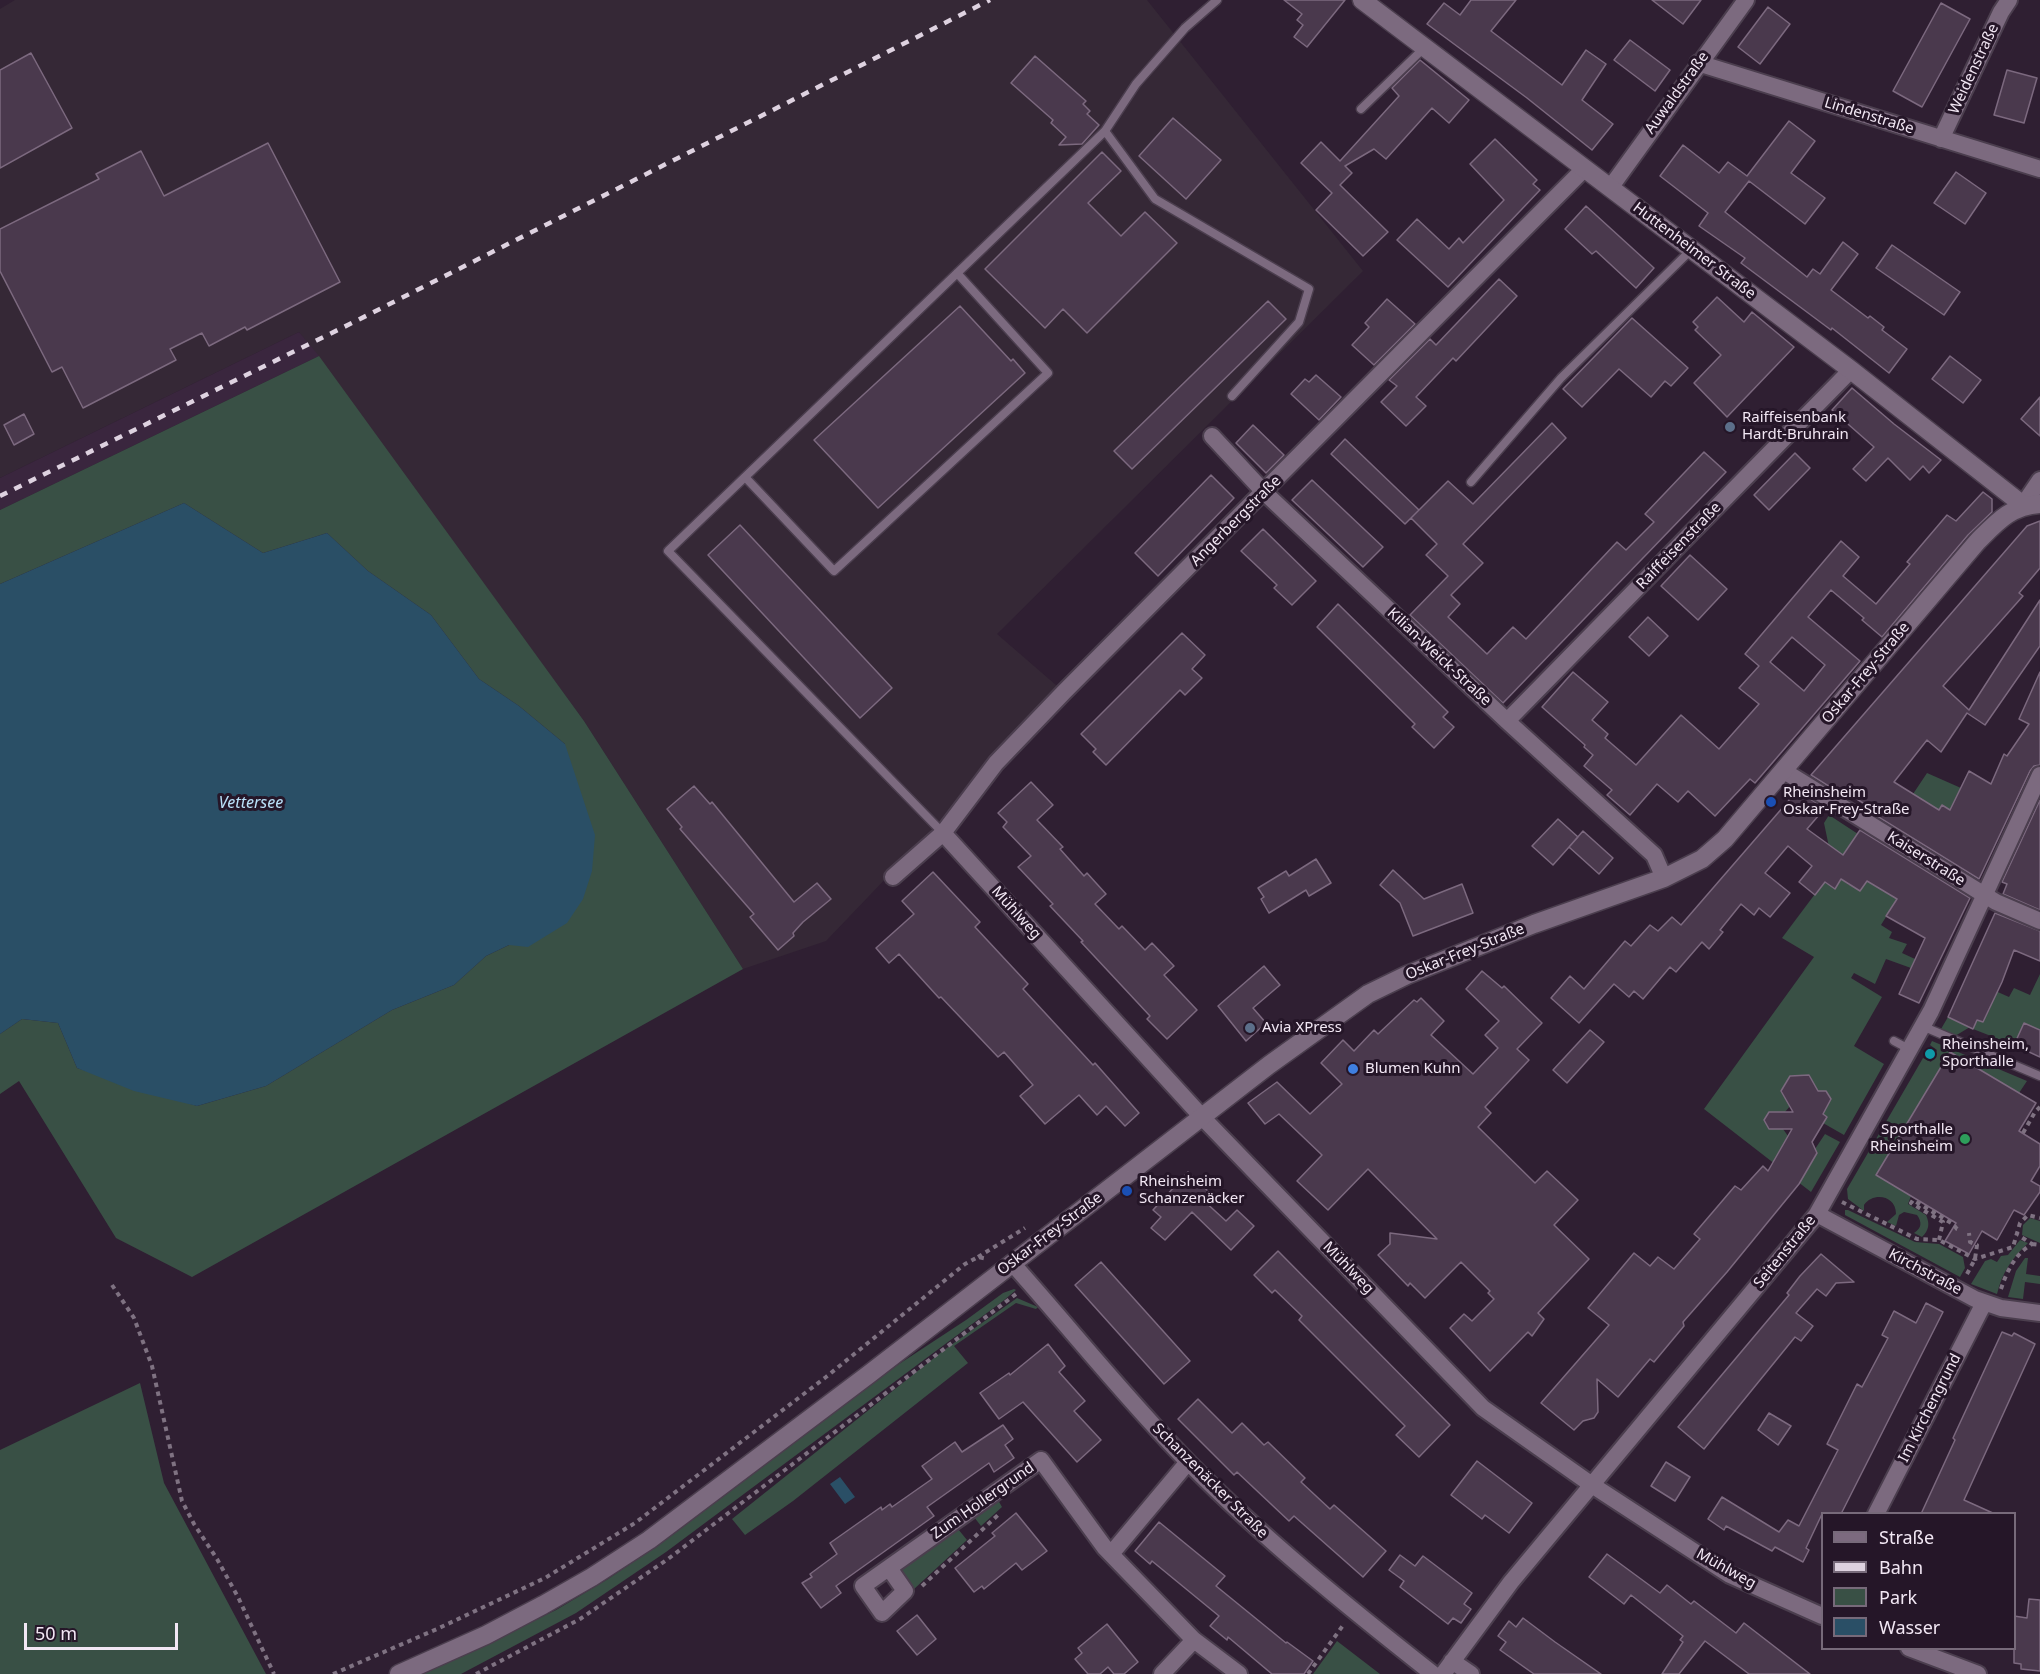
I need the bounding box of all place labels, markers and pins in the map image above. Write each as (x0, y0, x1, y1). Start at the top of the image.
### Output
place label: Raiffeisenbank Hardt-Bruhrain (1742, 409, 1849, 444)
marker: Raiffeisenbank Hardt-Bruhrain (1723, 420, 1737, 434)
place label: Rheinsheim Oskar-Frey-Straße (1783, 784, 1910, 819)
marker: Rheinsheim Oskar-Frey-Straße (1764, 795, 1778, 809)
place label: Avia XPress (1262, 1019, 1342, 1037)
marker: Avia XPress (1243, 1021, 1257, 1035)
place label: Rheinsheim, Sporthalle (1942, 1036, 2029, 1071)
marker: Rheinsheim, Sporthalle (1923, 1047, 1937, 1061)
place label: Blumen Kuhn (1365, 1060, 1461, 1078)
marker: Blumen Kuhn (1346, 1062, 1360, 1076)
place label: Sporthalle Rheinsheim (1870, 1121, 1953, 1156)
marker: Sporthalle Rheinsheim (1958, 1132, 1972, 1146)
place label: Rheinsheim Schanzenäcker (1139, 1173, 1244, 1208)
marker: Rheinsheim Schanzenäcker (1120, 1184, 1134, 1198)

